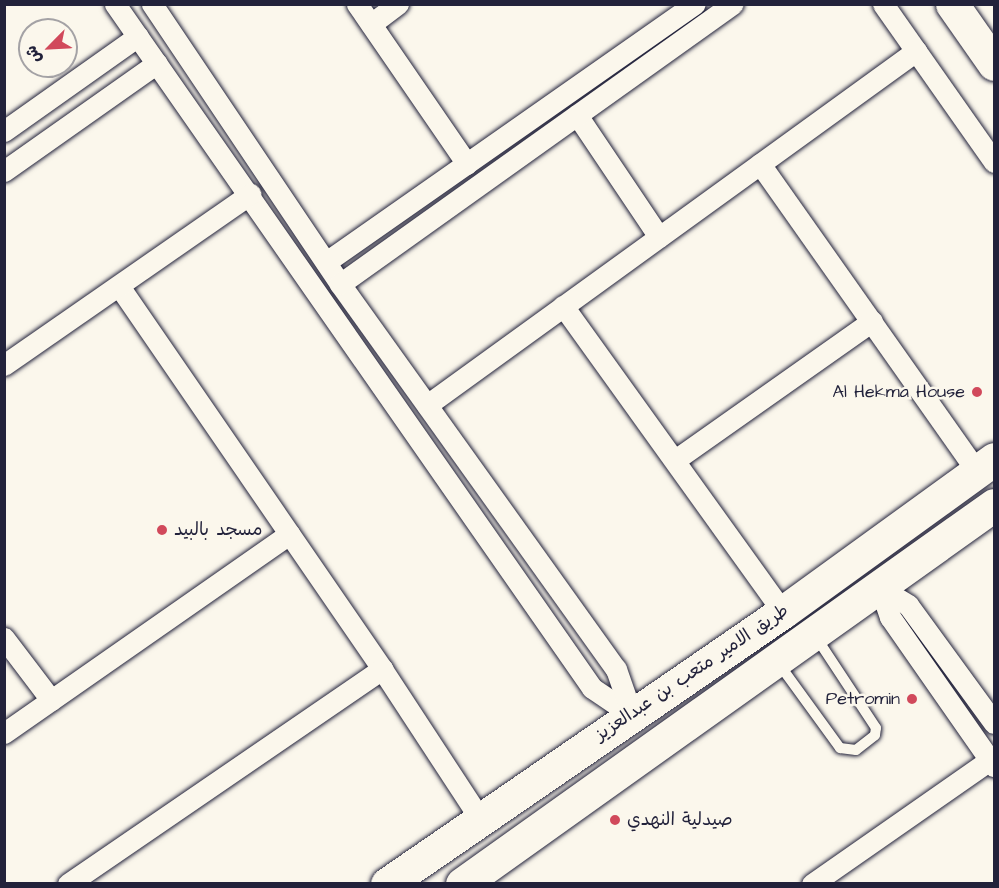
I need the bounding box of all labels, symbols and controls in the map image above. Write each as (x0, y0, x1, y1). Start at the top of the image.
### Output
north arrow (18, 18, 78, 78)
text: ش (20, 42, 47, 67)
place label: Al Hekma House (832, 381, 965, 403)
marker: Al Hekma House (970, 385, 984, 399)
place label: مسجد بالبيد (174, 519, 263, 541)
marker: مسجد بالبيد (155, 523, 169, 537)
street label: طريق الامير متعب بن عبدالعزيز (591, 600, 793, 746)
place label: Petromin (826, 688, 900, 710)
marker: Petromin (905, 692, 919, 706)
place label: صيدلية النهدي (627, 809, 733, 831)
marker: صيدلية النهدي (608, 813, 622, 827)

